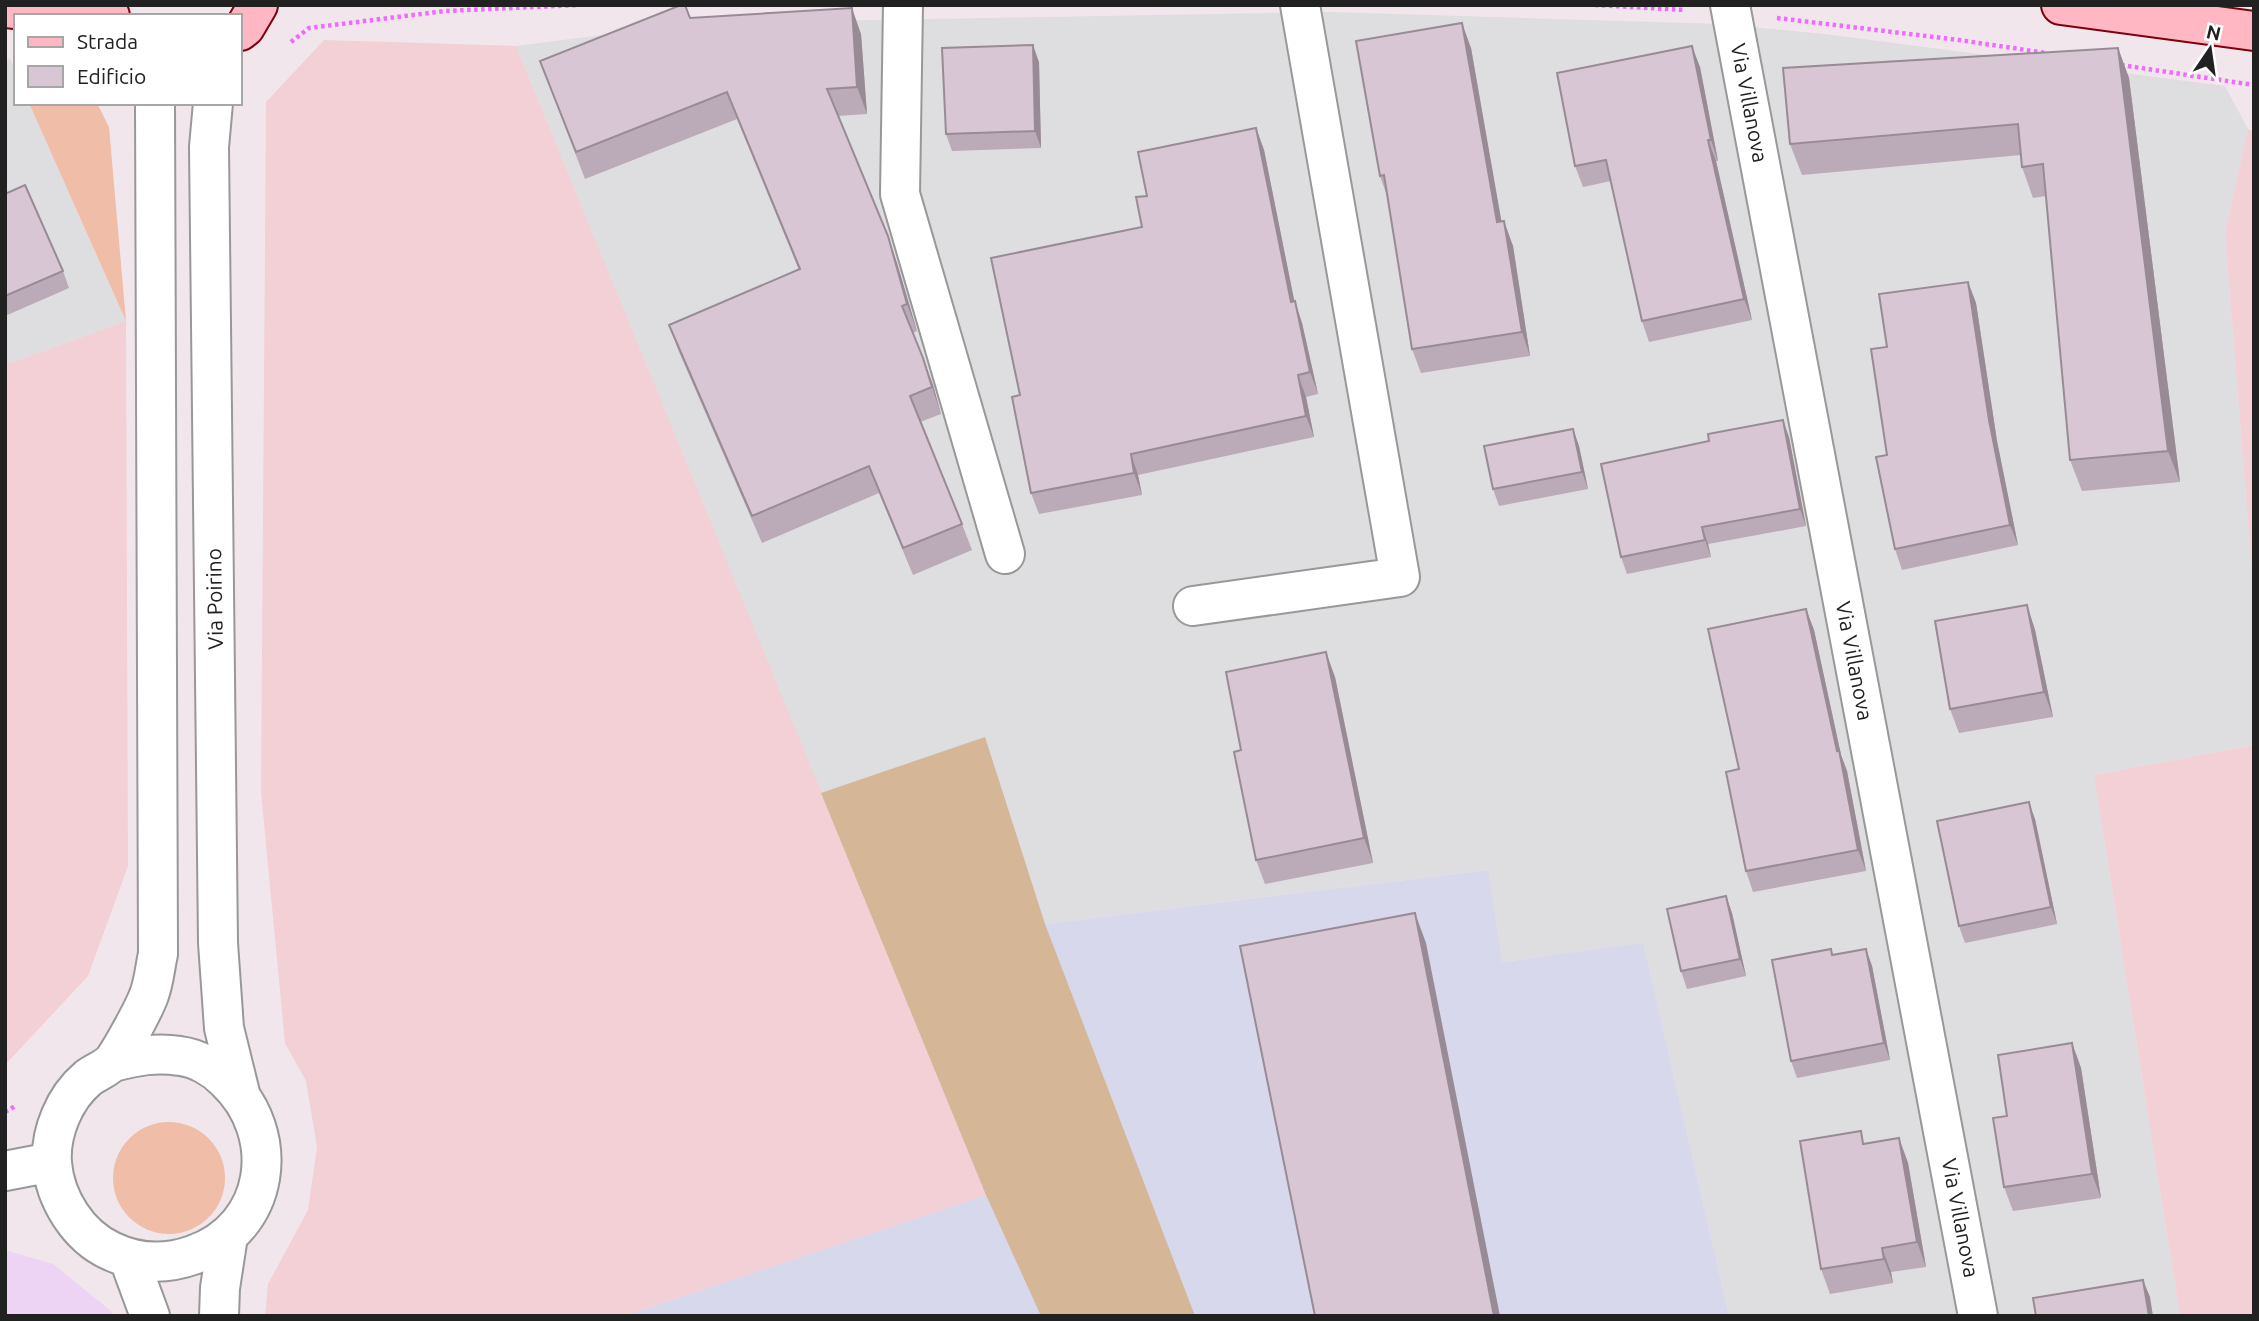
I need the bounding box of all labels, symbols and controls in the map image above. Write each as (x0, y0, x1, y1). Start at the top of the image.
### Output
legend (14, 14, 242, 105)
north arrow (2175, 14, 2245, 84)
text: N (2204, 20, 2223, 45)
text: Strada (77, 29, 138, 53)
street label: Via Villanova (1727, 41, 1773, 164)
text: Edificio (77, 64, 146, 88)
street label: Via Poirino (201, 548, 227, 650)
street label: Via Villanova (1832, 599, 1878, 722)
street label: Via Villanova (1938, 1156, 1984, 1279)

